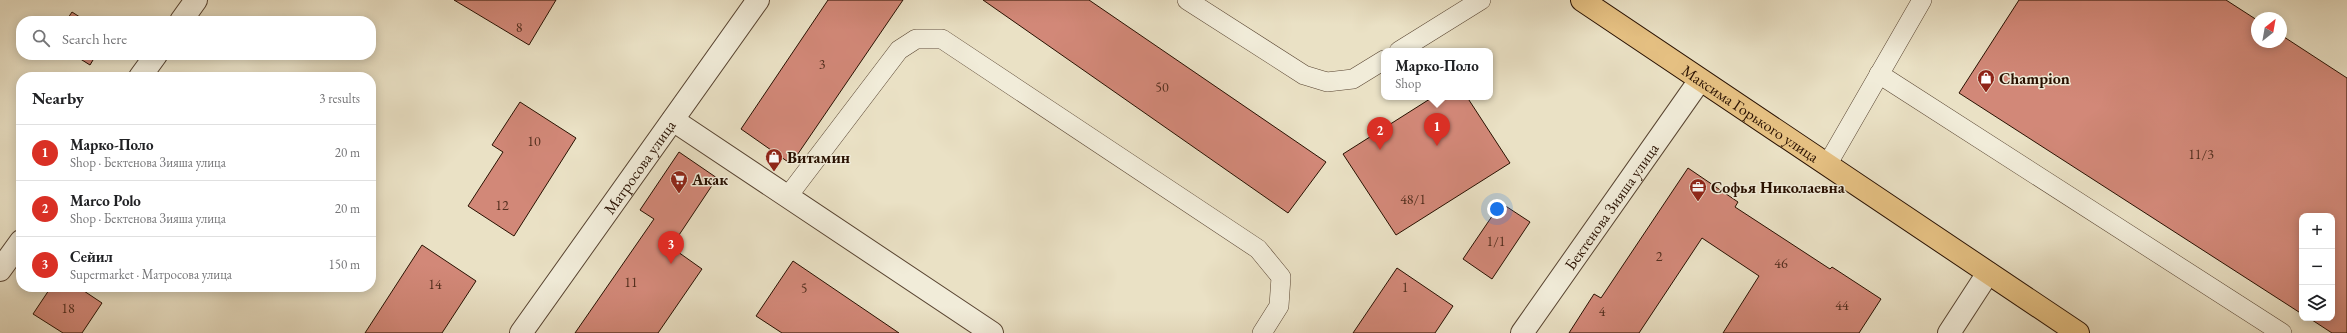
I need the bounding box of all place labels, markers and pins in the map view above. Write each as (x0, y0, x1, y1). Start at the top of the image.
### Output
shop icon: Champion (1976, 68, 1996, 93)
place label: Champion (1999, 68, 2070, 89)
pin: 1 (1424, 113, 1450, 146)
pin: 2 (1367, 117, 1393, 150)
shop icon: Витамин (764, 147, 784, 172)
place label: Витамин (787, 147, 850, 168)
supermarket icon: Акак (669, 169, 689, 194)
place label: Акак (691, 169, 728, 190)
office icon: Софья Николаевна (1688, 177, 1708, 202)
place label: Софья Николаевна (1711, 177, 1846, 198)
pin: 3 (658, 231, 684, 264)

